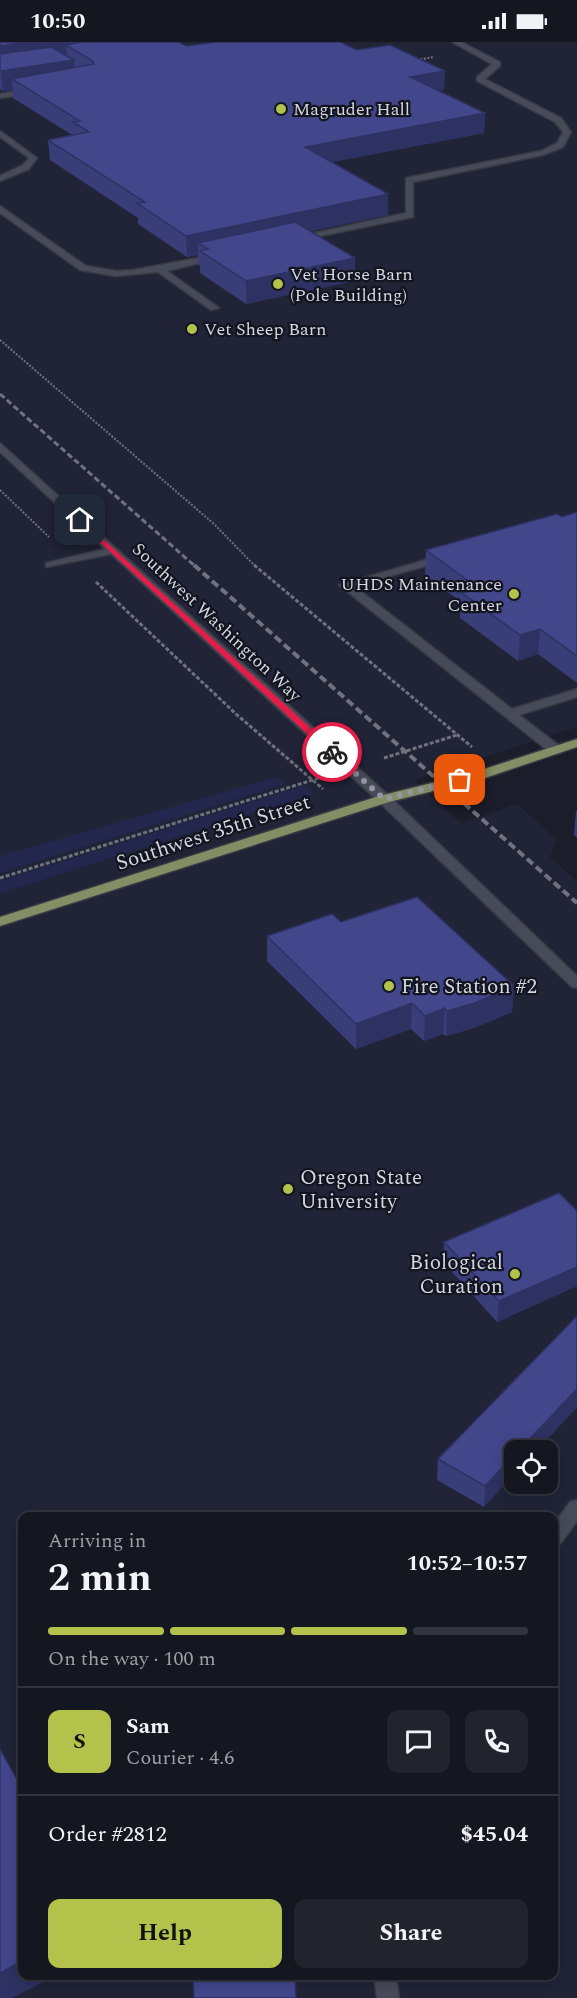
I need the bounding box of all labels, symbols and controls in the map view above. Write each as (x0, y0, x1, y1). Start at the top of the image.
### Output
text: 10:50 (30, 5, 85, 38)
place label: Magruder Hall (293, 96, 410, 123)
marker: Magruder Hall (274, 102, 288, 116)
place label: Vet Horse Barn (Pole Building) (290, 261, 413, 309)
marker: Vet Horse Barn (Pole Building) (271, 277, 285, 291)
place label: Vet Sheep Barn (204, 316, 326, 343)
marker: Vet Sheep Barn (185, 322, 199, 336)
pin (54, 494, 105, 545)
icon: home (63, 503, 96, 536)
street label: Southwest Washington Way (126, 536, 308, 709)
place label: UHDS Maintenance Center (341, 571, 502, 619)
marker: UHDS Maintenance Center (507, 587, 521, 601)
courier (302, 722, 362, 782)
icon: bike (316, 736, 349, 769)
pin (434, 754, 485, 805)
icon: bag (443, 763, 476, 796)
street label: Southwest 35th Street (112, 786, 315, 879)
place label: Fire Station #2 (401, 971, 537, 1003)
marker: Fire Station #2 (382, 979, 396, 993)
place label: Oregon State University (300, 1162, 422, 1218)
marker: Oregon State University (281, 1182, 295, 1196)
place label: Biological Curation (409, 1247, 503, 1303)
marker: Biological Curation (508, 1267, 522, 1281)
map controls (504, 1440, 558, 1494)
button: locate (504, 1440, 558, 1494)
text: Arriving in (48, 1526, 146, 1556)
text: 10:52–10:57 (406, 1547, 528, 1580)
text: 2 min (48, 1549, 152, 1608)
text: On the way · 100 m (48, 1644, 216, 1674)
text: Sam (126, 1710, 170, 1743)
button: chat (387, 1710, 450, 1773)
button: phone (465, 1710, 528, 1773)
text: S (73, 1725, 86, 1758)
text: Courier · 4.6 (126, 1743, 234, 1773)
text: Order #2812 (48, 1818, 167, 1851)
text: $45.04 (460, 1818, 528, 1851)
button: Help (48, 1899, 282, 1968)
button: Share (294, 1899, 528, 1968)

